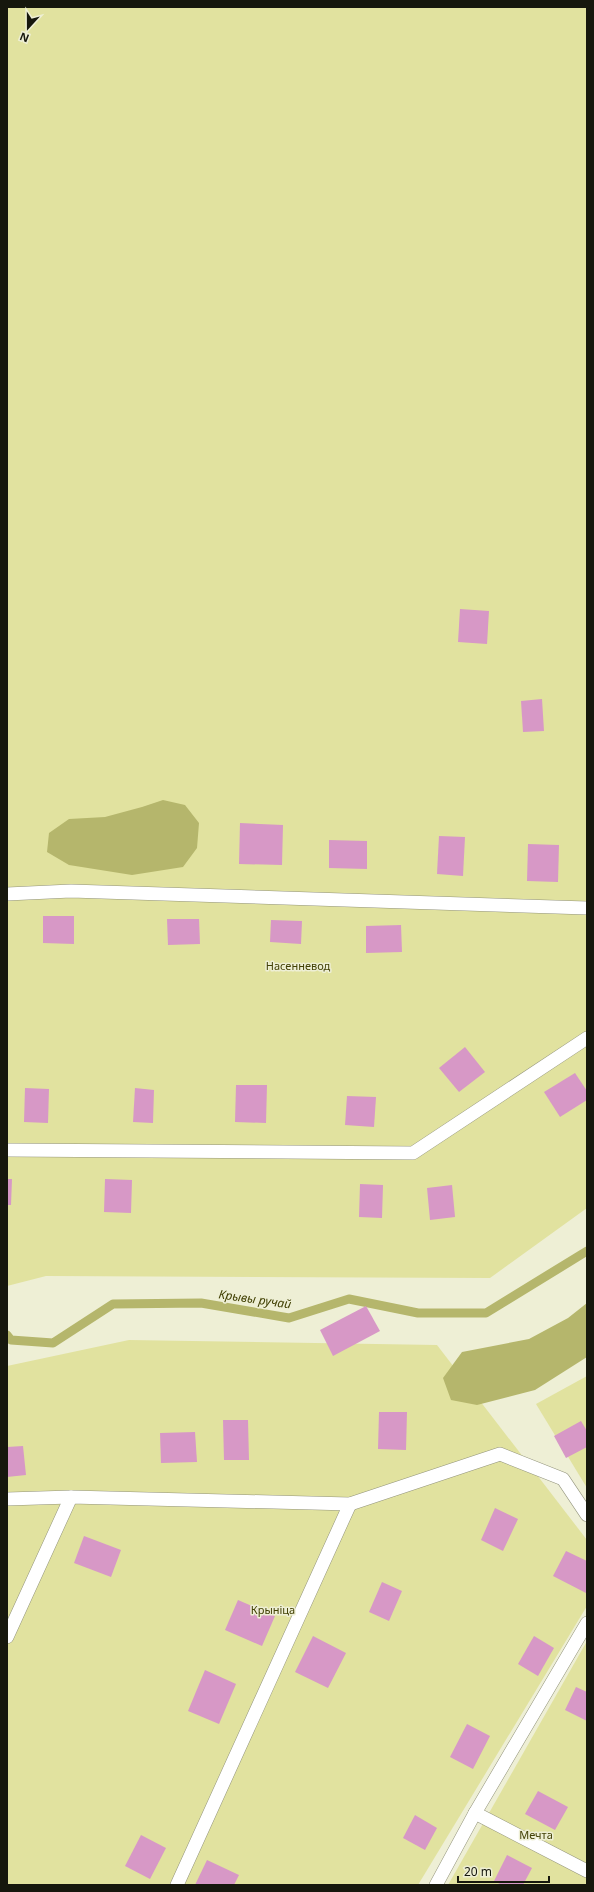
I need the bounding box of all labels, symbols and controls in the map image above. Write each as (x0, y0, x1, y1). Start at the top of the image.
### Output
north arrow (8, 8, 48, 48)
text: N (17, 29, 31, 46)
park label: Насенневод (266, 958, 331, 973)
water label: Крывы ручай (218, 1285, 293, 1313)
park label: Крыніца (251, 1602, 295, 1617)
park label: Мечта (519, 1827, 553, 1842)
scale bar (458, 1858, 549, 1884)
text: 20 m (464, 1863, 492, 1880)

